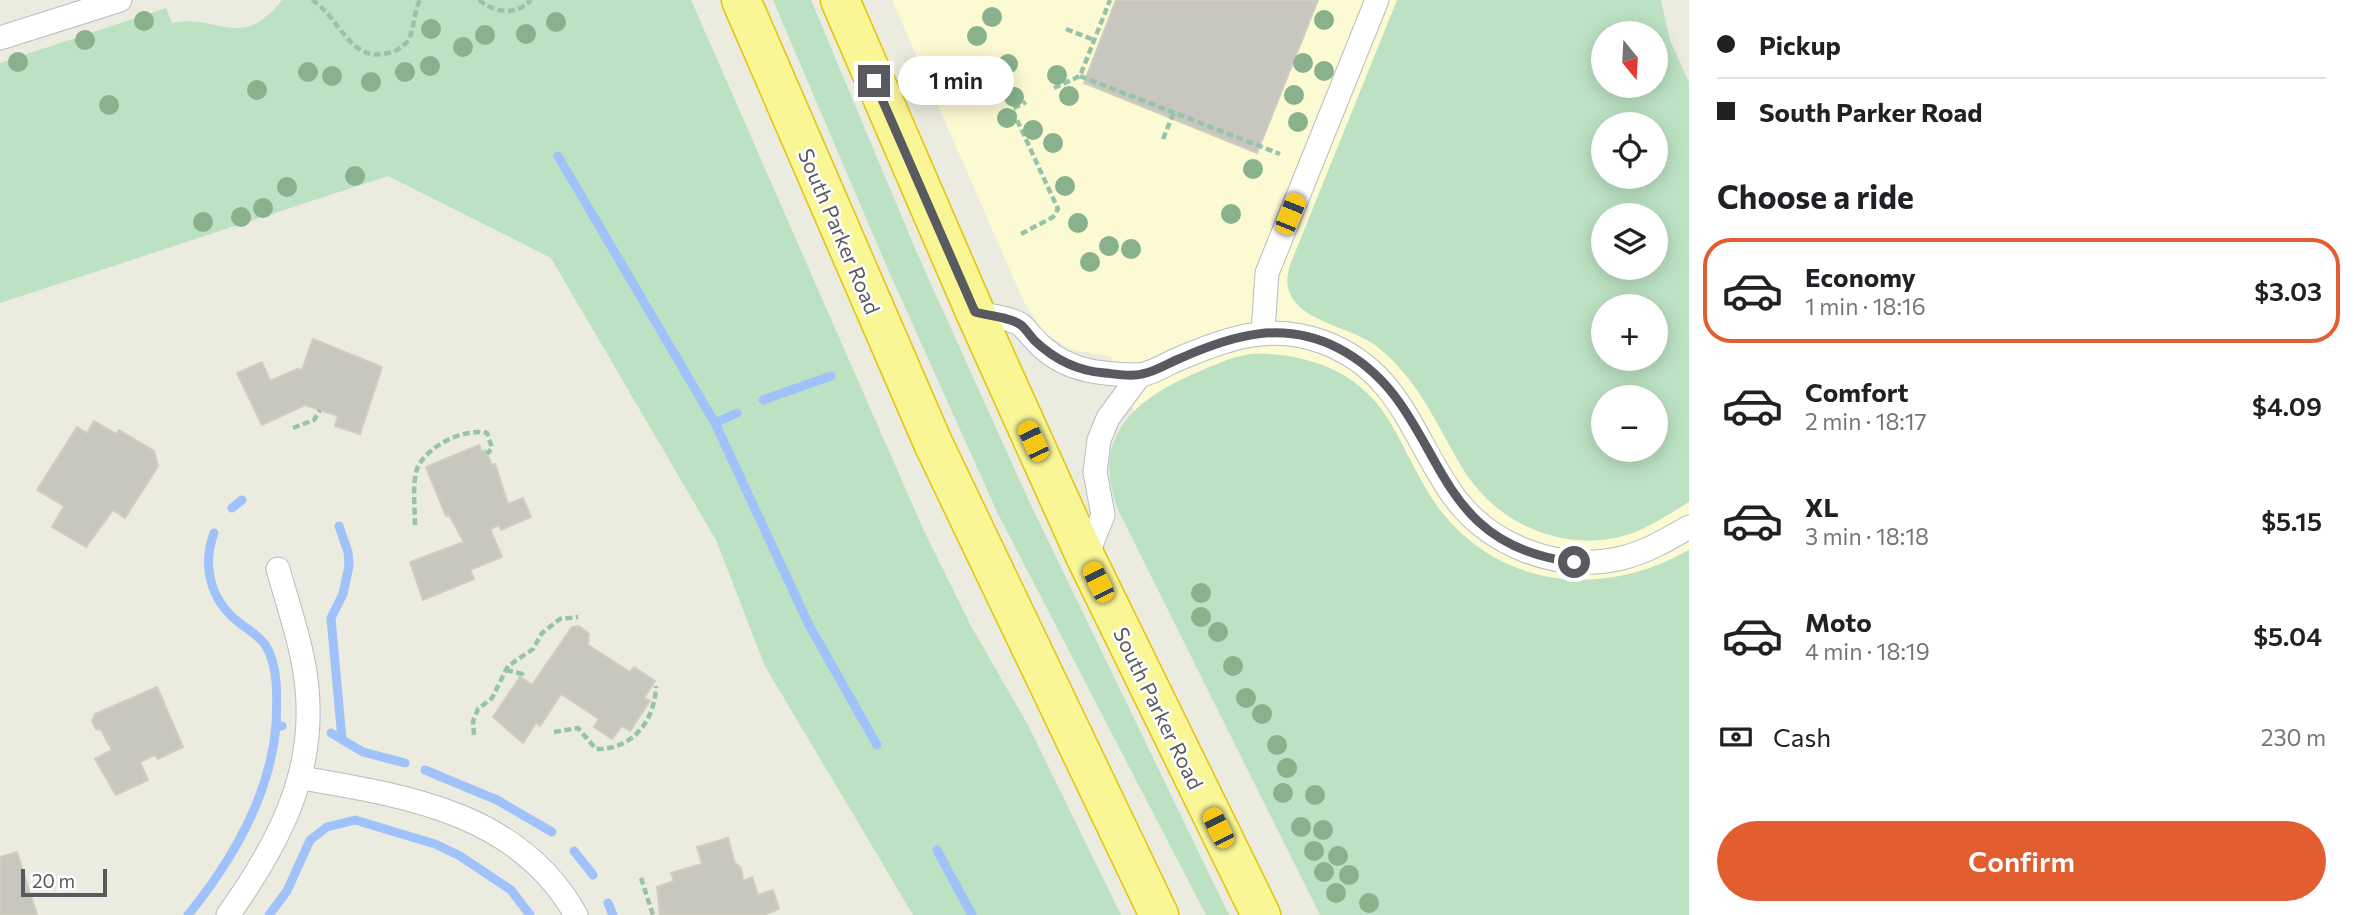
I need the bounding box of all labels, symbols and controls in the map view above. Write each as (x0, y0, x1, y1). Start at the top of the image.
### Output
north arrow (1591, 21, 1668, 98)
map controls (1591, 21, 1668, 462)
text: Pickup (1759, 29, 1841, 60)
callout: 1 min (898, 56, 1014, 106)
route end (858, 65, 890, 97)
text: 1 min (929, 66, 983, 94)
text: South Parker Road (1759, 96, 1982, 127)
button: locate (1591, 112, 1668, 189)
street label: South Parker Road (794, 145, 886, 317)
text: Choose a ride (1717, 176, 1914, 216)
car (1273, 191, 1308, 237)
button: layers (1591, 203, 1668, 280)
icon: car (1721, 259, 1784, 322)
text: Economy (1805, 261, 1916, 292)
text: $3.03 (2254, 275, 2322, 306)
text: 1 min · 18:16 (1805, 292, 1926, 320)
button: + (1591, 294, 1668, 371)
icon: car (1721, 374, 1784, 437)
text: Comfort (1805, 376, 1908, 407)
button: − (1591, 385, 1668, 462)
text: $4.09 (2252, 390, 2322, 421)
text: 2 min · 18:17 (1805, 407, 1927, 435)
car (1015, 418, 1052, 464)
icon: car (1721, 489, 1784, 552)
text: XL (1805, 491, 1839, 522)
text: $5.15 (2261, 505, 2322, 536)
text: 3 min · 18:18 (1805, 522, 1929, 550)
route start (1558, 546, 1590, 578)
car (1080, 559, 1117, 605)
icon: car (1721, 604, 1784, 667)
text: Moto (1805, 606, 1872, 637)
text: $5.04 (2253, 620, 2322, 651)
street label: South Parker Road (1109, 623, 1209, 793)
text: 4 min · 18:19 (1805, 637, 1930, 665)
icon: cash (1717, 718, 1755, 756)
text: Cash (1773, 721, 1831, 752)
text: 230 m (2261, 723, 2326, 751)
car (1200, 805, 1237, 851)
button: Confirm (1717, 821, 2326, 901)
scale bar (21, 866, 107, 898)
text: 20 m (32, 869, 75, 892)

